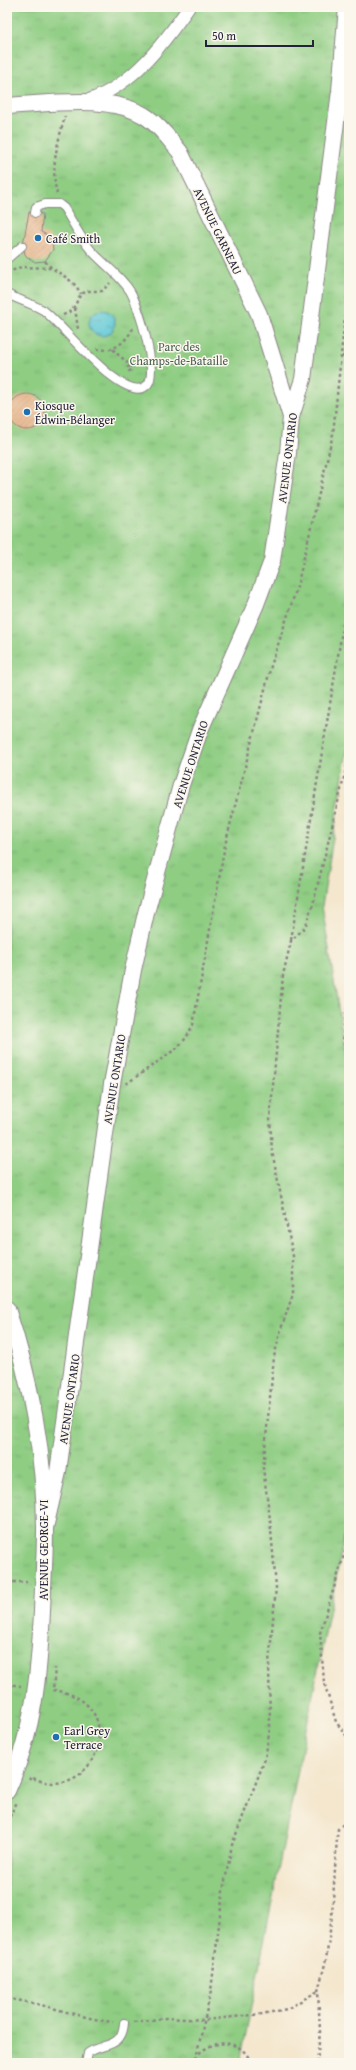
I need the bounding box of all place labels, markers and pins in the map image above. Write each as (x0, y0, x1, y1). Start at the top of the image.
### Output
place label: Café Smith (46, 230, 101, 247)
marker: Café Smith (33, 233, 43, 243)
place label: Kiosque Édwin-Bélanger (35, 397, 115, 428)
marker: Kiosque Édwin-Bélanger (22, 407, 32, 417)
place label: Earl Grey Terrace (64, 1722, 110, 1753)
marker: Earl Grey Terrace (51, 1732, 61, 1742)

